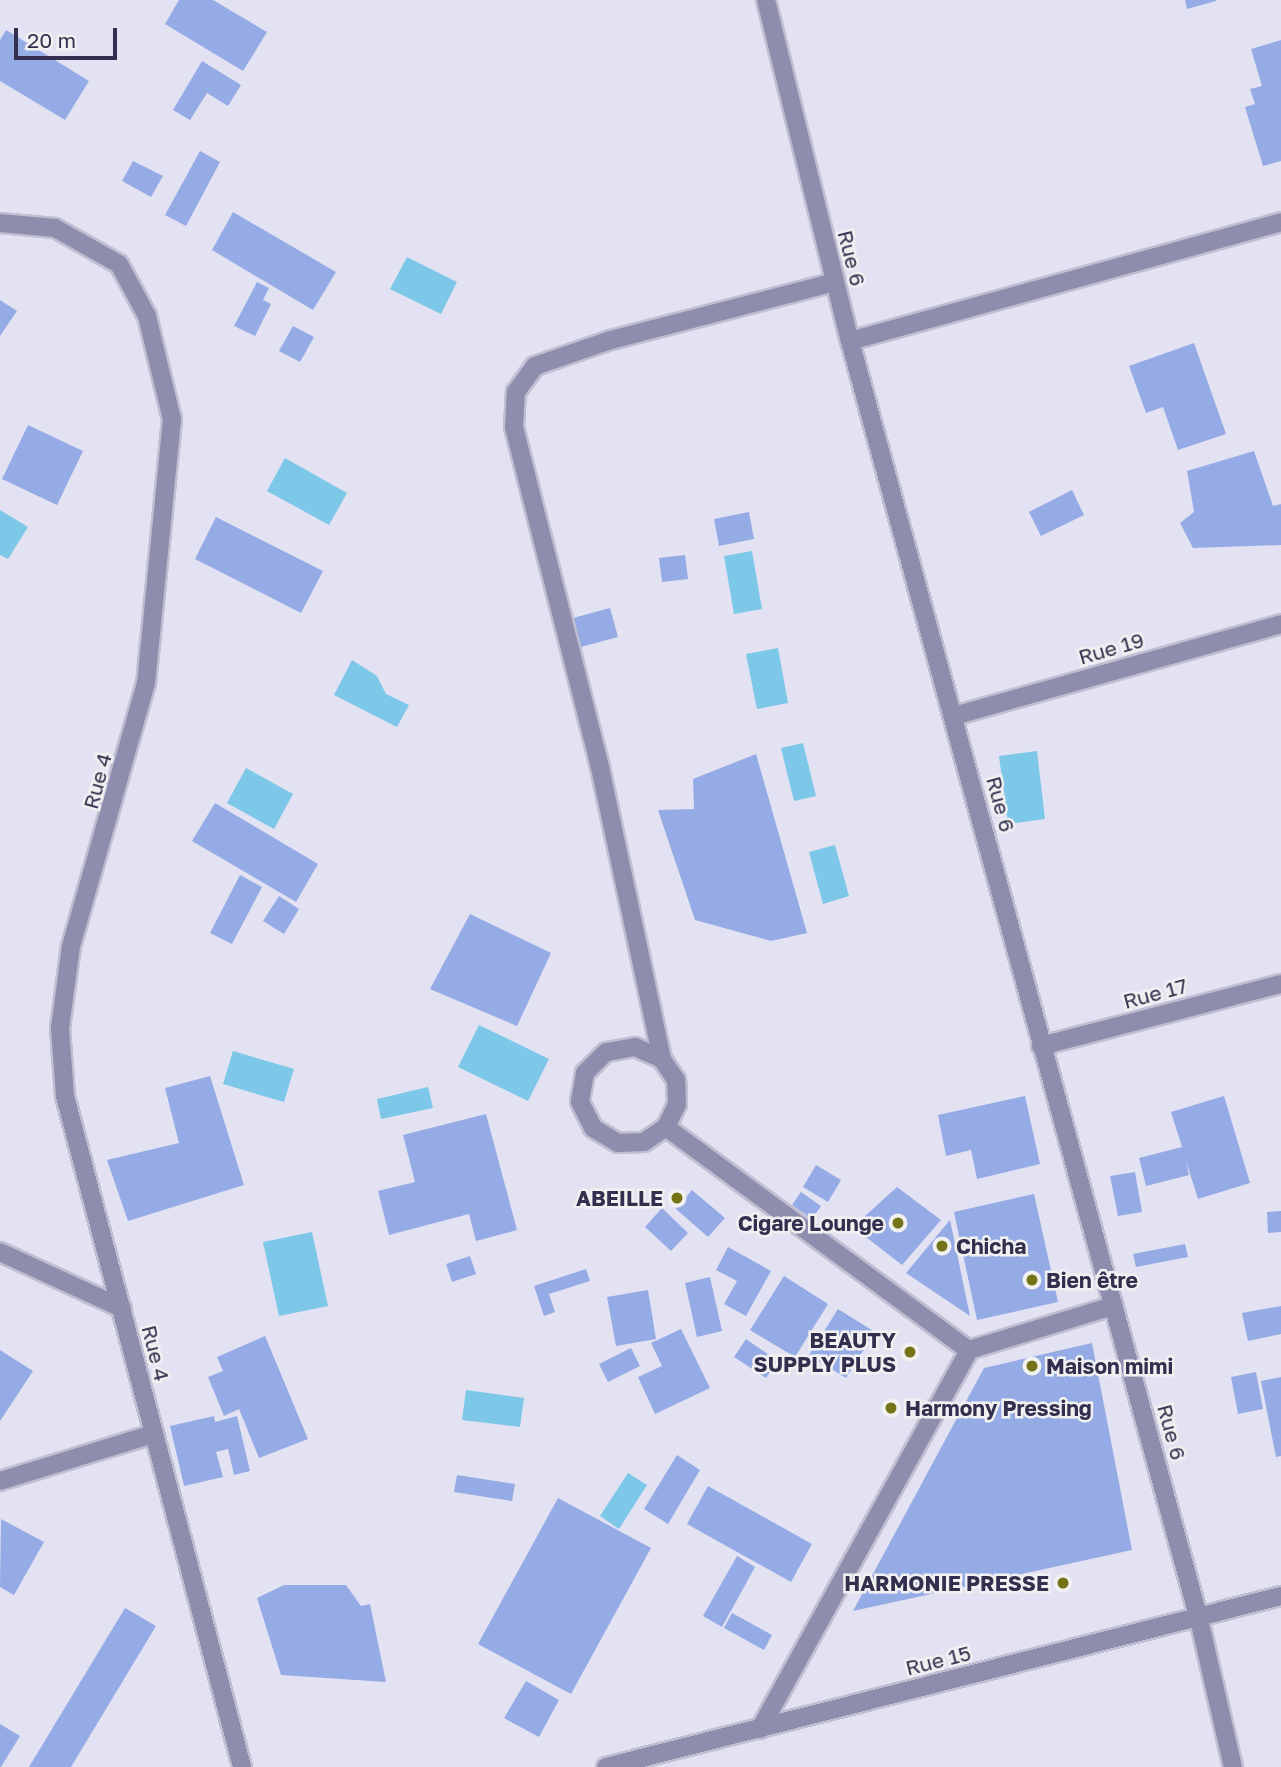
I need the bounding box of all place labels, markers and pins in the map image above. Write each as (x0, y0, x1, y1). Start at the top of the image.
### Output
place label: ABEILLE (576, 1185, 663, 1211)
marker: ABEILLE (669, 1190, 685, 1206)
place label: Cigare Lounge (738, 1210, 884, 1236)
marker: Cigare Lounge (890, 1215, 906, 1231)
place label: Chicha (956, 1233, 1026, 1259)
marker: Chicha (934, 1238, 950, 1254)
place label: Bien être (1046, 1267, 1138, 1293)
marker: Bien être (1024, 1272, 1040, 1288)
place label: BEAUTY SUPPLY PLUS (754, 1327, 896, 1377)
marker: BEAUTY SUPPLY PLUS (902, 1344, 918, 1360)
place label: Maison mimi (1046, 1353, 1173, 1379)
marker: Maison mimi (1024, 1358, 1040, 1374)
place label: Harmony Pressing (905, 1395, 1092, 1421)
marker: Harmony Pressing (883, 1400, 899, 1416)
place label: HARMONIE PRESSE (844, 1570, 1049, 1596)
marker: HARMONIE PRESSE (1055, 1575, 1071, 1591)

